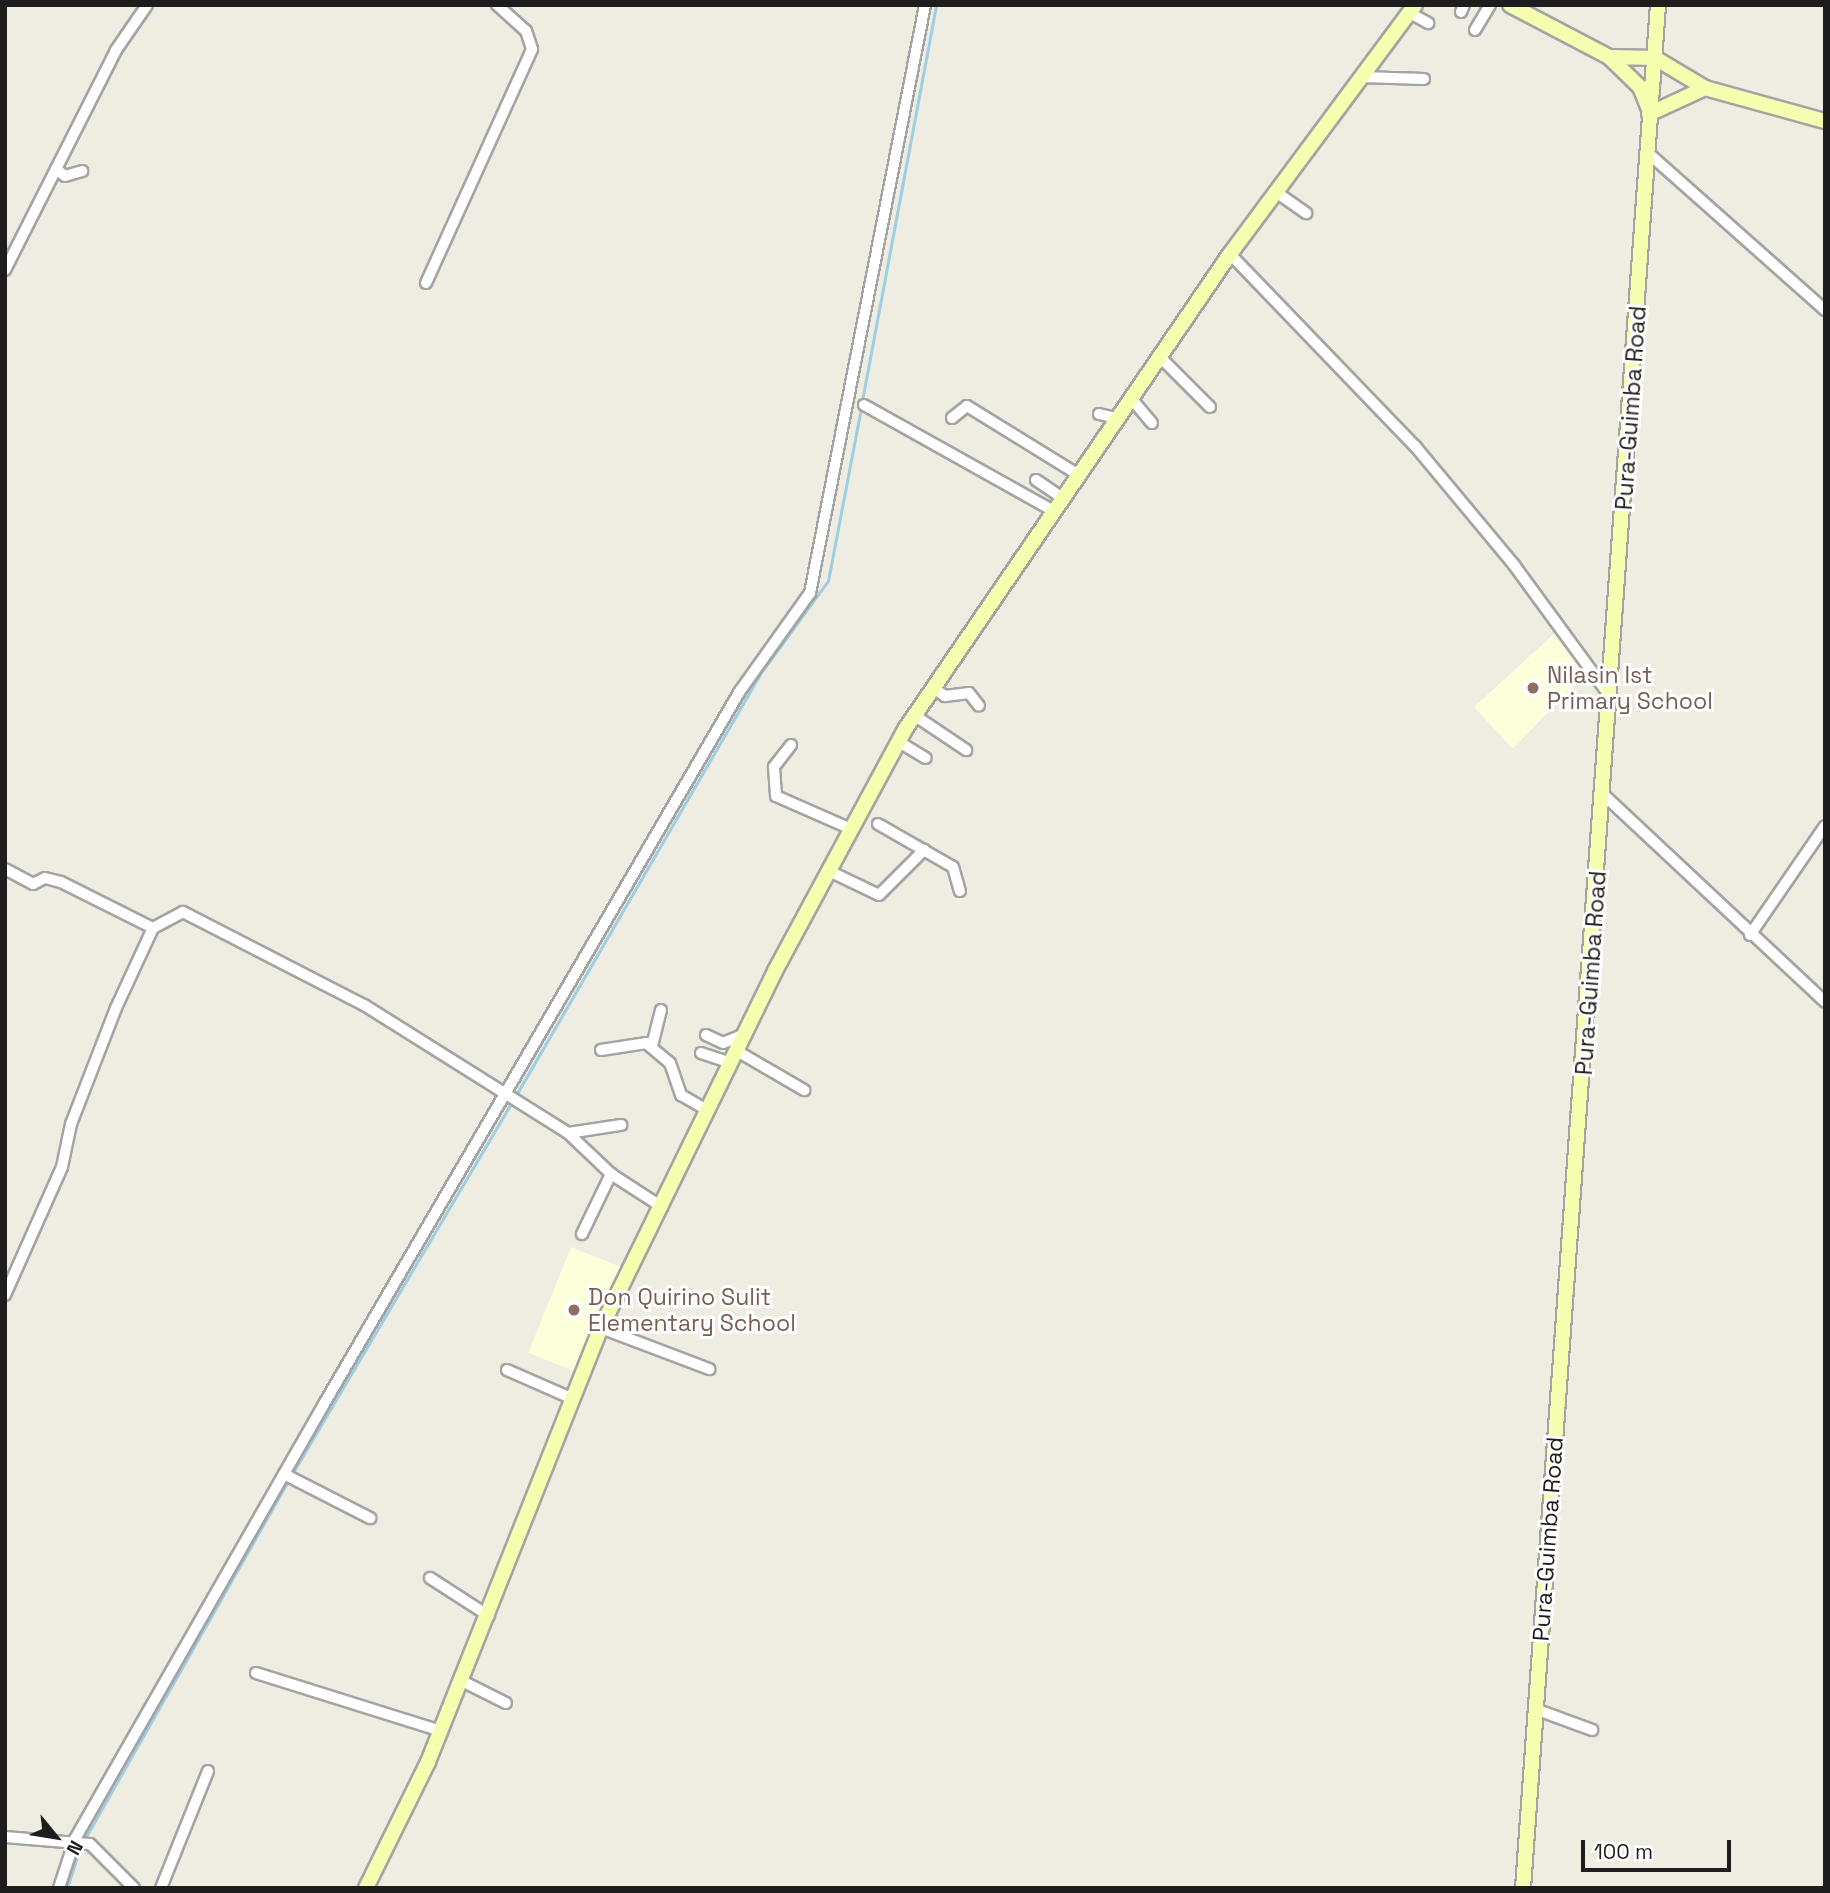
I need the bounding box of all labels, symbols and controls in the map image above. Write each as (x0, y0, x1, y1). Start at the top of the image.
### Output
street label: Pura-Guimba Road (1610, 305, 1652, 511)
place label: Nilasin Ist Primary School (1547, 661, 1713, 715)
marker: Nilasin Ist Primary School (1525, 680, 1541, 696)
street label: Pura-Guimba Road (1570, 870, 1612, 1076)
place label: Don Quirino Sulit Elementary School (588, 1283, 796, 1337)
marker: Don Quirino Sulit Elementary School (566, 1302, 582, 1318)
street label: Pura-Guimba Road (1527, 1436, 1569, 1642)
north arrow (21, 1802, 91, 1872)
scale bar (1585, 1826, 1736, 1870)
text: N (61, 1836, 89, 1860)
text: 100 m (1594, 1838, 1653, 1865)

